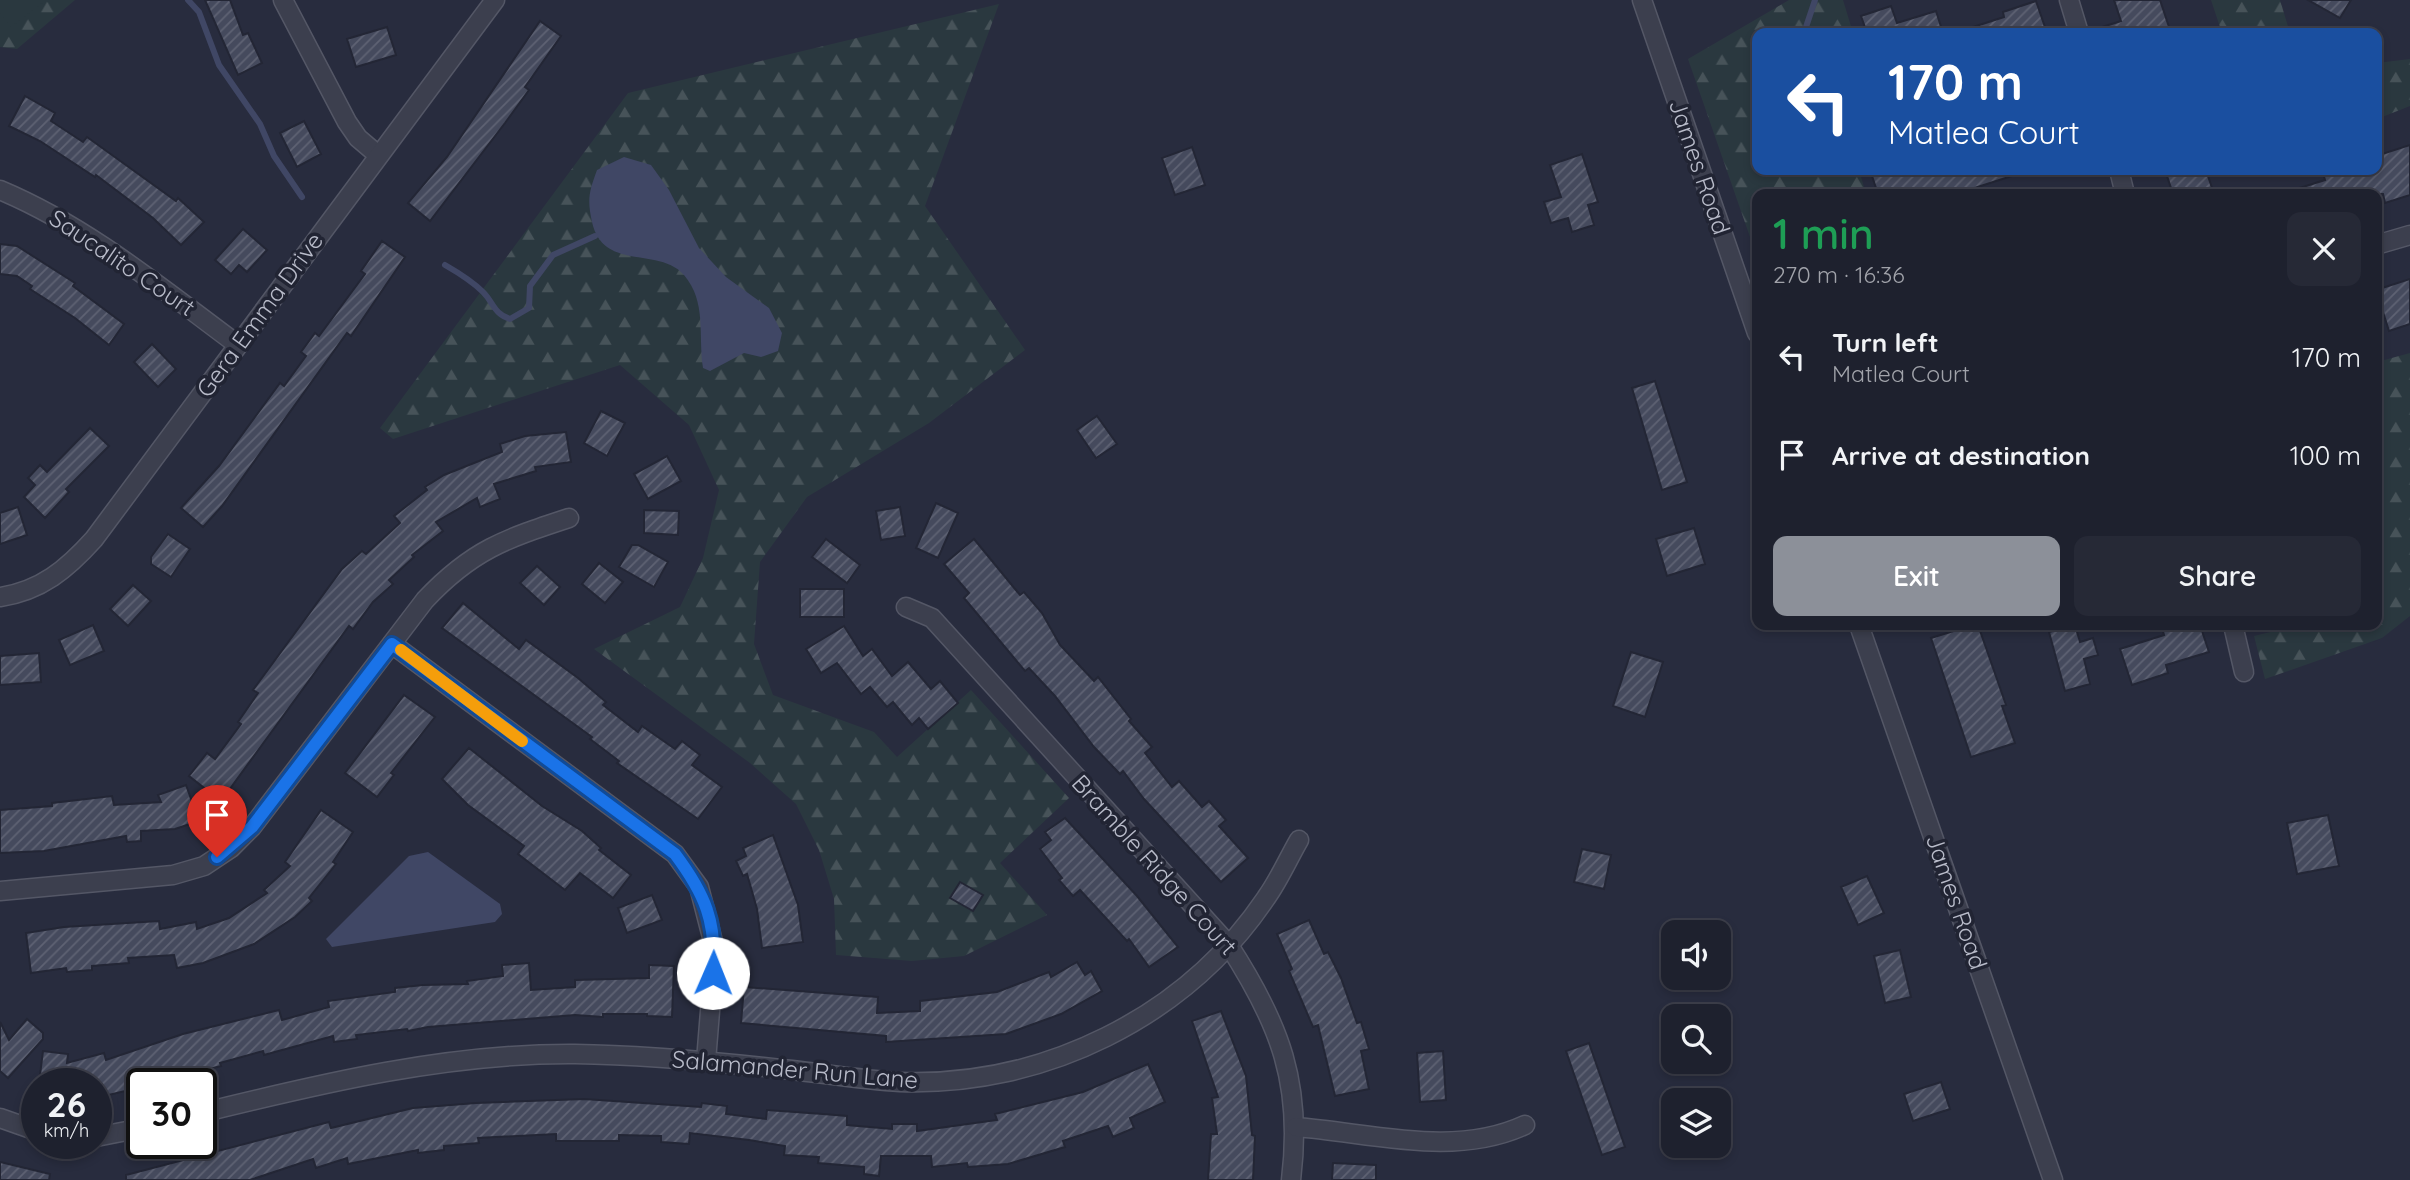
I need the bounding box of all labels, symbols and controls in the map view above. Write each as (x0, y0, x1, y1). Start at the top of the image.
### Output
text: 170 m (1888, 51, 2023, 112)
icon: left (1773, 56, 1864, 147)
street label: James Road (1663, 95, 1737, 238)
text: Matlea Court (1888, 112, 2080, 152)
street label: Saucalito Court (44, 202, 201, 322)
text: 1 min (1773, 207, 1874, 260)
button: close (2287, 212, 2361, 286)
street label: Gera Emma Drive (189, 226, 329, 403)
text: 270 m · 16:36 (1773, 260, 1905, 289)
text: Turn left (1832, 326, 1939, 359)
icon: left (1773, 338, 1811, 376)
text: 170 m (2292, 341, 2361, 374)
text: Matlea Court (1832, 359, 1970, 388)
icon: arrive (1773, 436, 1811, 474)
text: Arrive at destination (1832, 439, 2090, 472)
text: 100 m (2290, 439, 2361, 472)
button: Exit (1773, 536, 2060, 616)
button: Share (2074, 536, 2361, 616)
street label: Bramble Ridge Court (1066, 768, 1244, 961)
pin (187, 785, 247, 857)
icon: arrive (198, 796, 236, 834)
street label: James Road (1920, 830, 1994, 973)
map controls (1661, 920, 1731, 1158)
button: sound (1661, 920, 1731, 990)
position arrow (676, 936, 750, 1010)
button: search (1661, 1004, 1731, 1074)
street label: Salamander Run Lane (671, 1043, 919, 1095)
speed limit sign: 30 (126, 1068, 217, 1159)
text: 26 (47, 1082, 86, 1126)
button: layers (1661, 1088, 1731, 1158)
text: km/h (44, 1119, 89, 1142)

